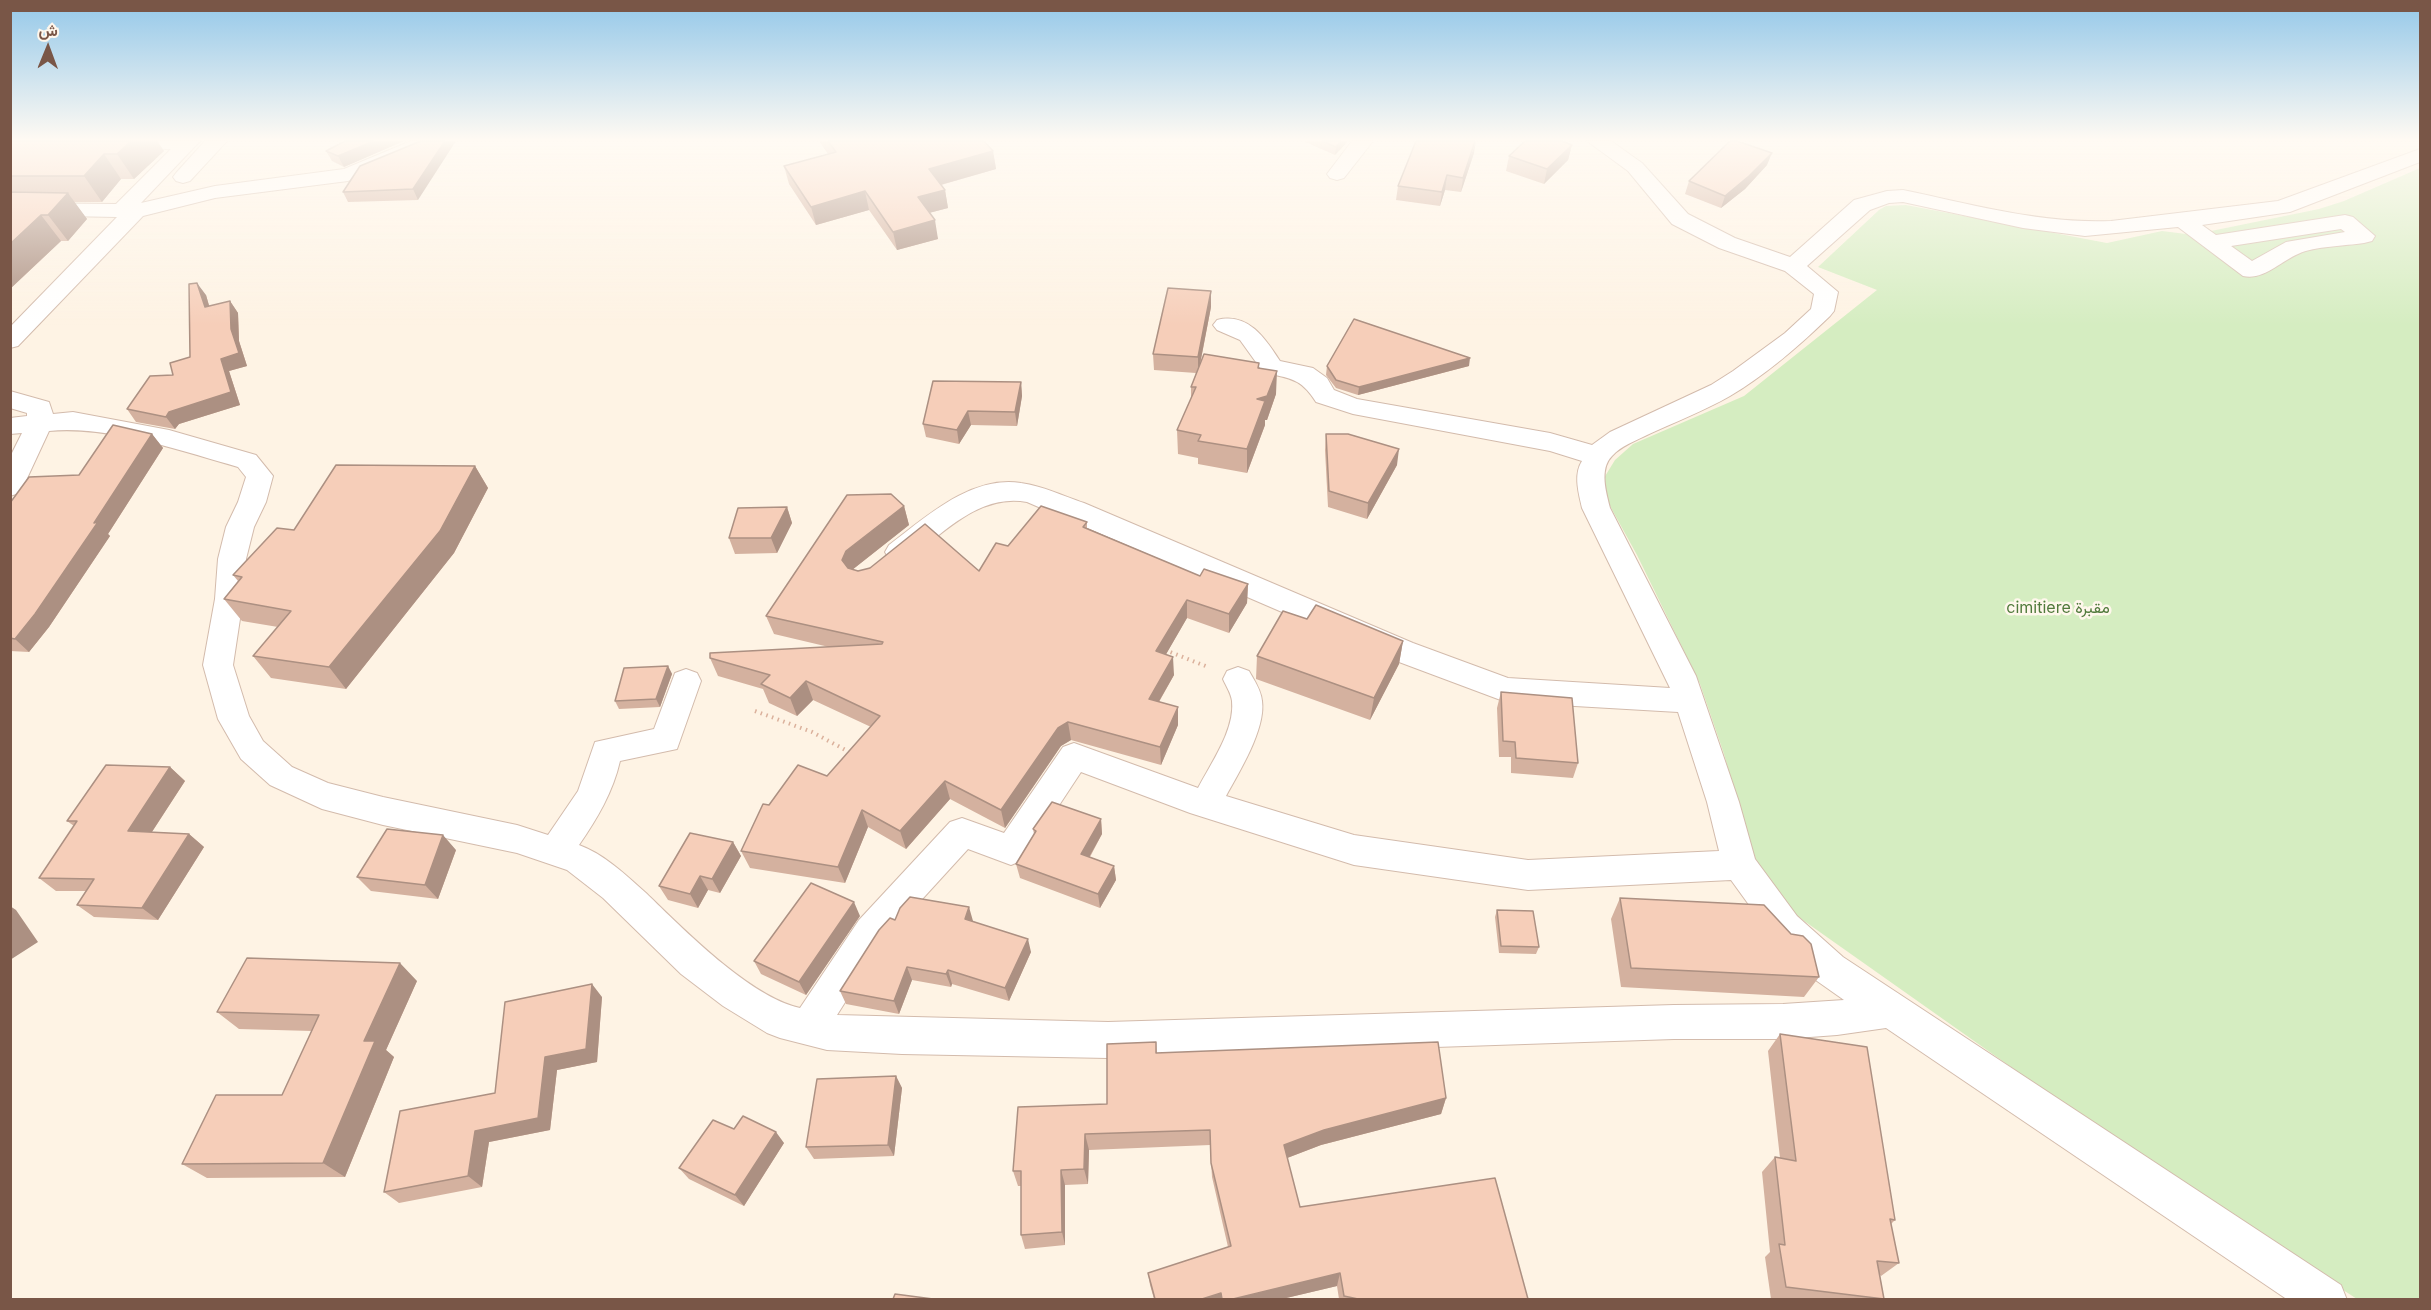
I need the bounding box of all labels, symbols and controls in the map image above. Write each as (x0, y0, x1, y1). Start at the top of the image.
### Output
north arrow (18, 18, 78, 78)
text: ش (39, 20, 58, 40)
park label: cimitiere مقبرة (2006, 598, 2110, 618)

